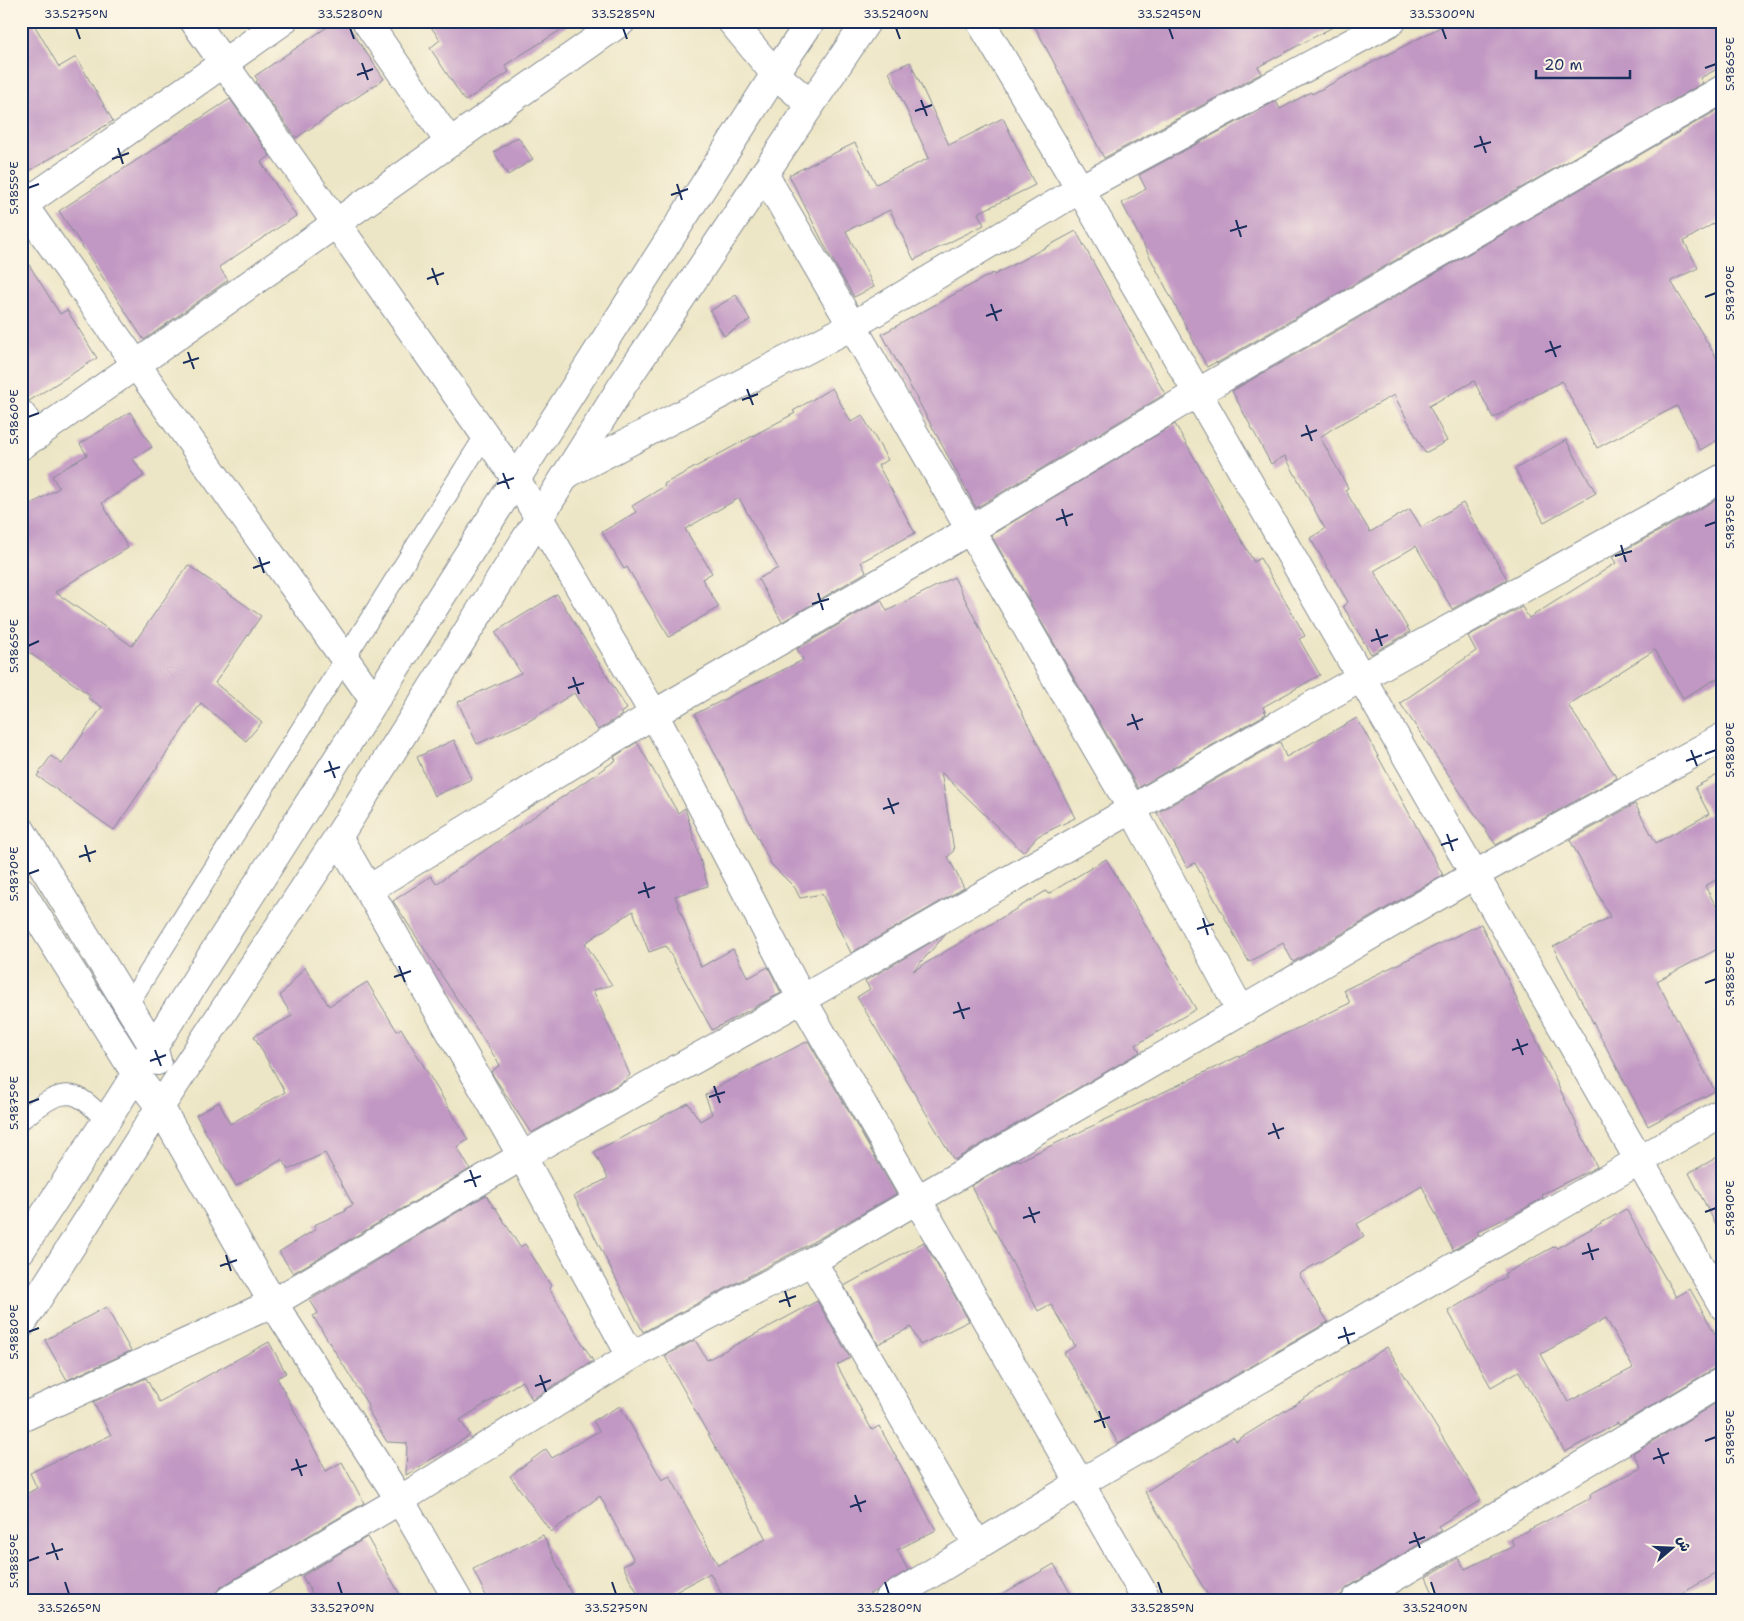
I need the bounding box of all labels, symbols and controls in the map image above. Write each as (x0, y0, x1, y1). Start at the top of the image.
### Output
text: 33.5275°N (44, 6, 108, 22)
text: 33.5280°N (317, 6, 383, 22)
text: 33.5285°N (591, 6, 655, 22)
text: 33.5290°N (863, 6, 929, 22)
text: 33.5295°N (1137, 6, 1201, 22)
text: 33.5300°N (1409, 6, 1475, 22)
text: 5.9865°E (1722, 37, 1738, 91)
scale bar (1536, 48, 1630, 80)
text: 20 m (1544, 55, 1583, 75)
text: 5.9855°E (6, 161, 22, 215)
text: 5.9870°E (1722, 265, 1738, 321)
text: 5.9860°E (6, 389, 22, 445)
text: 5.9875°E (1722, 495, 1738, 549)
text: 5.9865°E (6, 619, 22, 673)
text: 5.9880°E (1722, 722, 1738, 778)
text: 5.9870°E (6, 846, 22, 902)
text: 5.9885°E (1722, 952, 1738, 1006)
text: 5.9875°E (6, 1076, 22, 1130)
text: 5.9890°E (1722, 1180, 1738, 1236)
text: 5.9880°E (6, 1304, 22, 1360)
text: 5.9895°E (1722, 1410, 1738, 1464)
north arrow (1646, 1524, 1696, 1574)
text: 5.9885°E (6, 1534, 22, 1588)
text: ش (1673, 1534, 1695, 1554)
text: 33.5265°N (37, 1600, 101, 1616)
text: 33.5270°N (310, 1600, 374, 1616)
text: 33.5275°N (584, 1600, 648, 1616)
text: 33.5280°N (856, 1600, 922, 1616)
text: 33.5285°N (1130, 1600, 1194, 1616)
text: 33.5290°N (1402, 1600, 1468, 1616)

